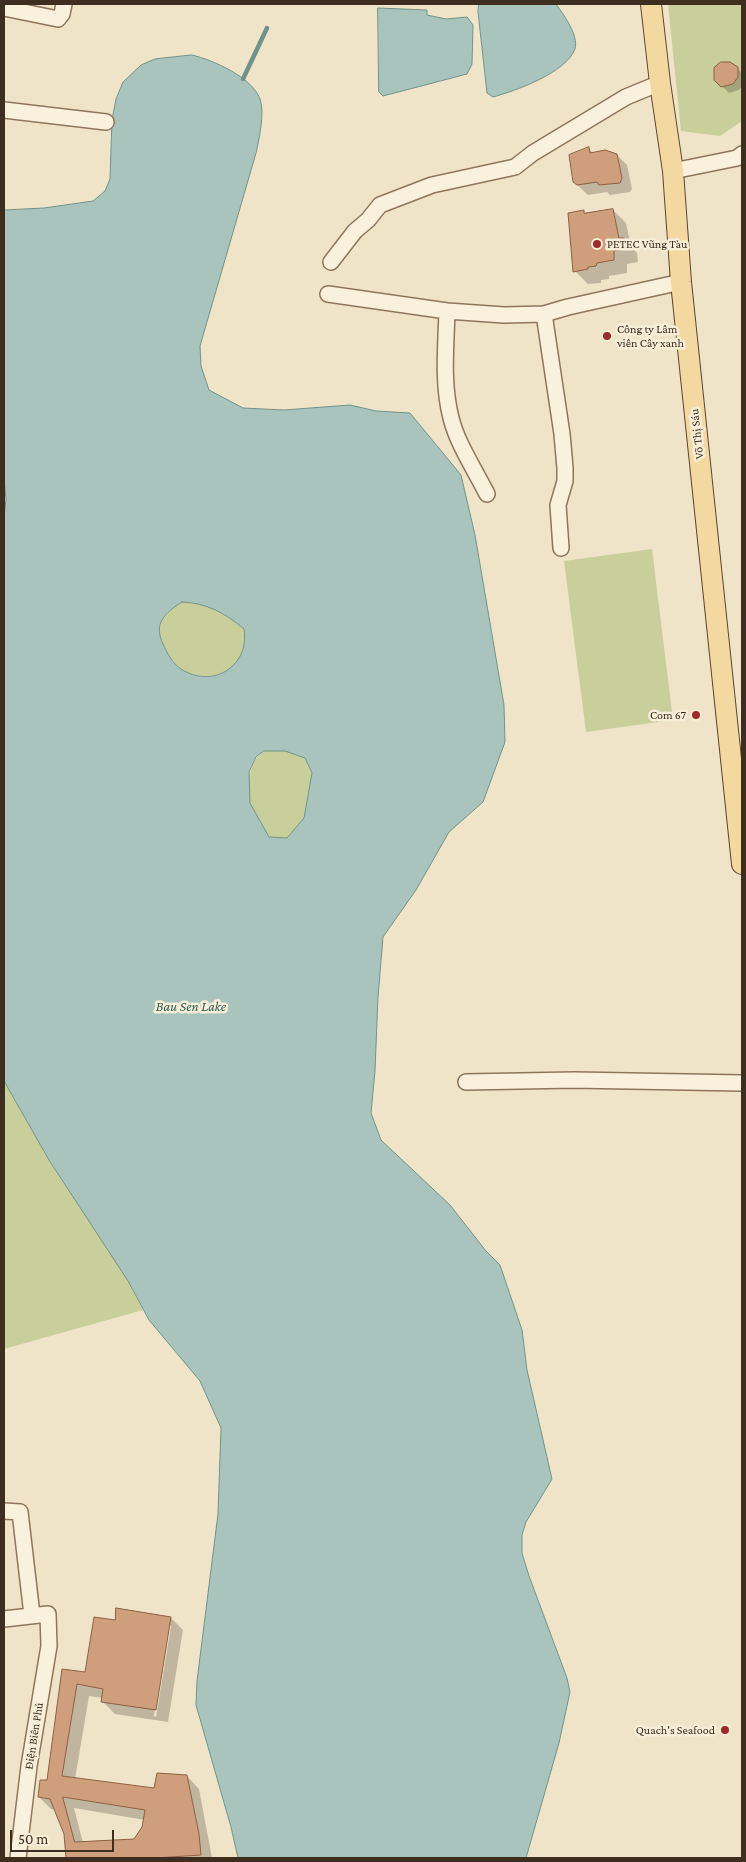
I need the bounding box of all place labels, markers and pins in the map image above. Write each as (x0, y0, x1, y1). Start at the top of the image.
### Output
place label: PETEC Vũng Tàu (607, 237, 687, 251)
marker: PETEC Vũng Tàu (591, 238, 603, 250)
place label: Công ty Lâm viên Cây xanh (617, 322, 684, 350)
marker: Công ty Lâm viên Cây xanh (601, 330, 613, 342)
place label: Com 67 (650, 708, 686, 722)
marker: Com 67 (690, 709, 702, 721)
place label: Quach's Seafood (636, 1723, 715, 1737)
marker: Quach's Seafood (719, 1724, 731, 1736)

